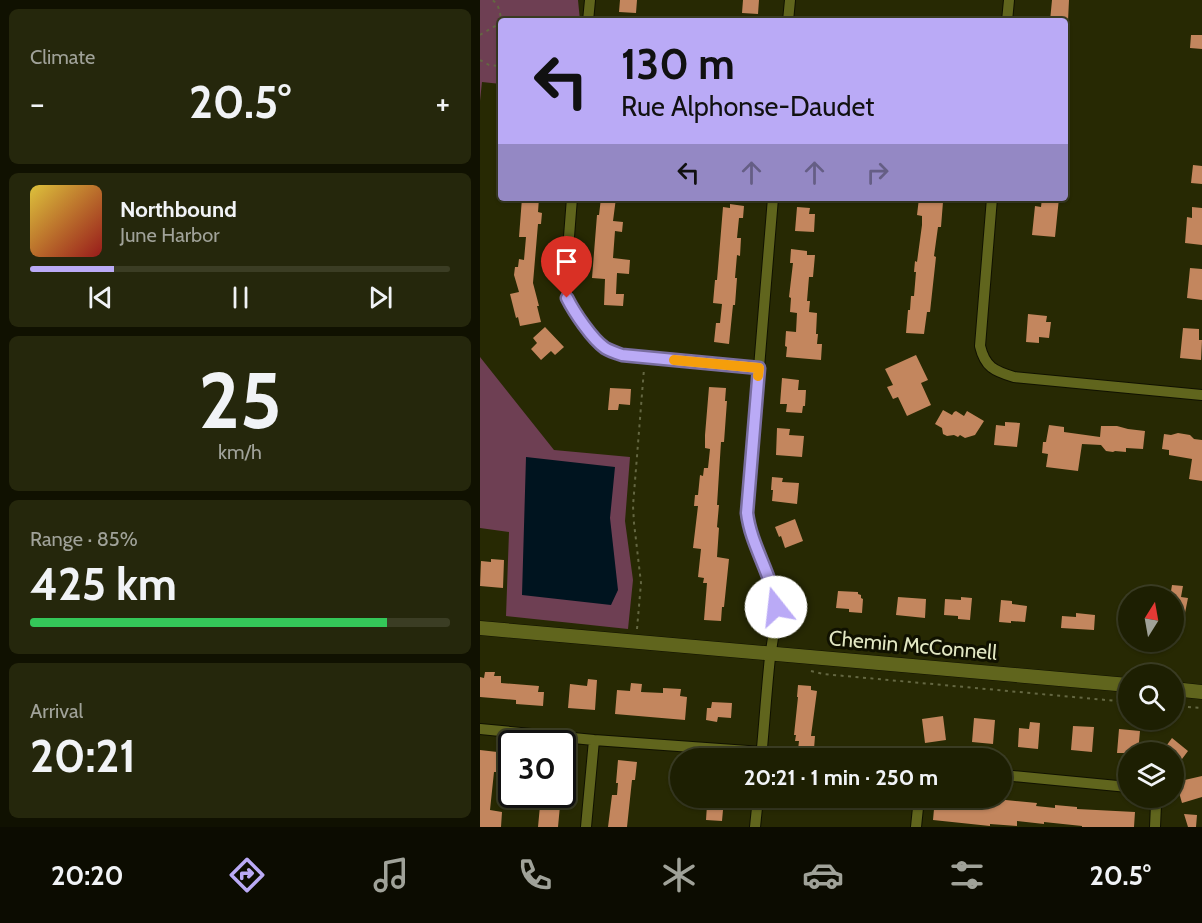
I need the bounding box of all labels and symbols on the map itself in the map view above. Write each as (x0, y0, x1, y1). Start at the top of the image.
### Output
pin (541, 236, 592, 298)
position arrow (744, 575, 808, 639)
north arrow (1118, 586, 1184, 652)
street label: Chemin McConnell (828, 625, 998, 665)
speed limit sign: 30 (498, 730, 576, 808)

